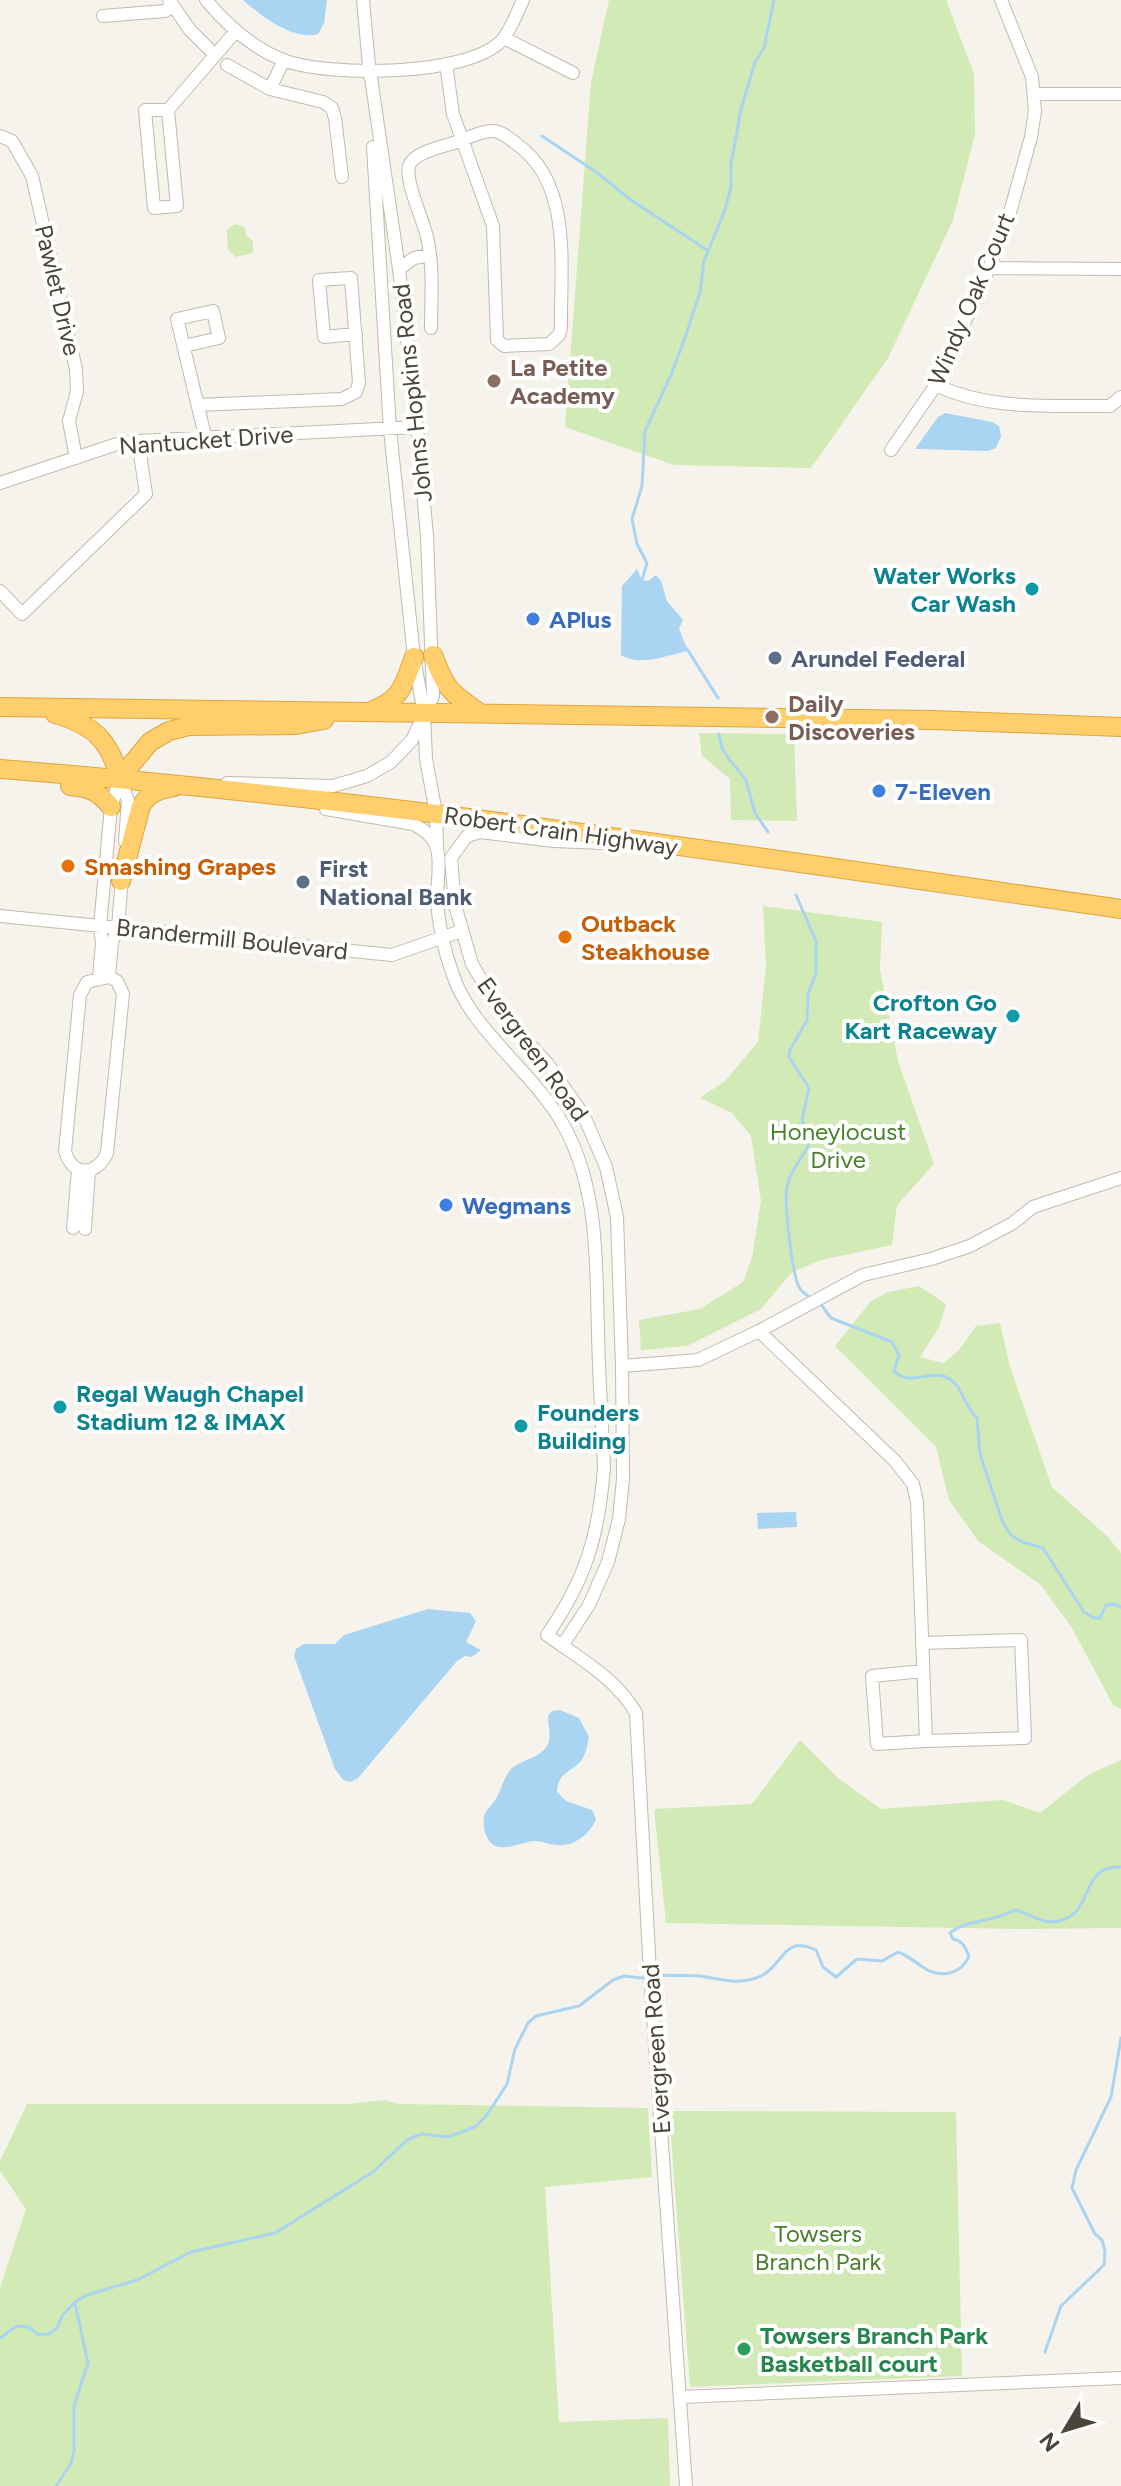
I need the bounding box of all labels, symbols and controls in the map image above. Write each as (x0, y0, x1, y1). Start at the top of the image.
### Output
street label: Windy Oak Court (922, 208, 1020, 390)
street label: Pawlet Drive (29, 222, 87, 358)
street label: Johns Hopkins Road (386, 282, 438, 504)
place label: La Petite Academy (510, 353, 615, 410)
marker: La Petite Academy (485, 372, 503, 390)
street label: Nantucket Drive (118, 419, 294, 461)
place label: Water Works Car Wash (873, 561, 1016, 618)
marker: Water Works Car Wash (1023, 580, 1041, 598)
place label: APlus (549, 605, 611, 634)
marker: APlus (524, 610, 542, 628)
place label: Arundel Federal (791, 644, 965, 673)
marker: Arundel Federal (766, 649, 784, 667)
place label: Daily Discoveries (788, 689, 915, 746)
marker: Daily Discoveries (763, 708, 781, 726)
place label: 7-Eleven (895, 777, 991, 806)
marker: 7-Eleven (870, 782, 888, 800)
street label: Robert Crain Highway (442, 800, 680, 862)
place label: Smashing Grapes (84, 852, 276, 881)
place label: First National Bank (319, 854, 472, 911)
marker: Smashing Grapes (59, 857, 77, 875)
marker: First National Bank (294, 873, 312, 891)
place label: Outback Steakhouse (581, 909, 710, 966)
street label: Brandermill Boulevard (115, 912, 349, 966)
marker: Outback Steakhouse (556, 928, 574, 946)
street label: Evergreen Road (471, 971, 595, 1127)
place label: Crofton Go Kart Raceway (844, 988, 997, 1045)
marker: Crofton Go Kart Raceway (1004, 1007, 1022, 1025)
park label: Honeylocust Drive (770, 1117, 906, 1174)
place label: Wegmans (462, 1191, 571, 1220)
marker: Wegmans (437, 1196, 455, 1214)
place label: Regal Waugh Chapel Stadium 12 & IMAX (76, 1379, 304, 1436)
marker: Regal Waugh Chapel Stadium 12 & IMAX (51, 1398, 69, 1416)
place label: Founders Building (537, 1398, 639, 1455)
marker: Founders Building (512, 1417, 530, 1435)
street label: Evergreen Road (636, 1963, 676, 2135)
park label: Towsers Branch Park (755, 2219, 882, 2276)
place label: Towsers Branch Park Basketball court (760, 2321, 988, 2378)
marker: Towsers Branch Park Basketball court (735, 2340, 753, 2358)
north arrow (1025, 2390, 1105, 2470)
text: N (1034, 2427, 1066, 2457)

